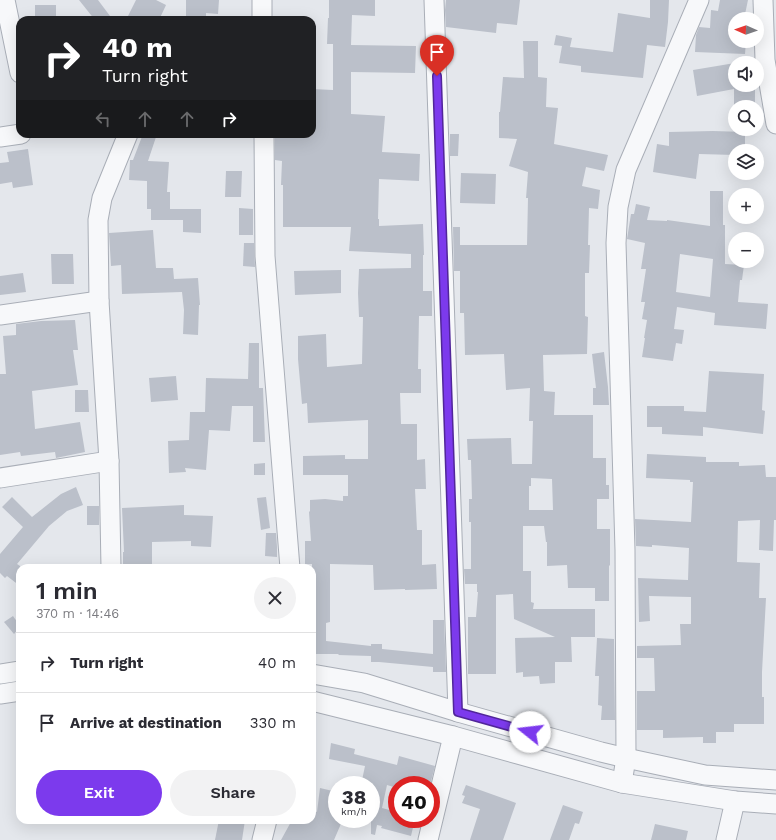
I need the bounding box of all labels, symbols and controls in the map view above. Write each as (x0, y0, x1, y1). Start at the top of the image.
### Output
north arrow (728, 12, 764, 48)
map controls (728, 12, 764, 268)
text: 40 m (102, 31, 172, 64)
icon: right (36, 32, 88, 84)
pin (420, 35, 454, 76)
icon: arrive (426, 41, 448, 63)
button: sound (728, 56, 764, 92)
text: Turn right (102, 65, 188, 86)
button: search (728, 100, 764, 136)
icon: left (92, 108, 114, 130)
icon: ahead (134, 108, 156, 130)
icon: ahead (176, 108, 198, 130)
icon: right (218, 108, 240, 130)
button: layers (728, 144, 764, 180)
button: + (728, 188, 764, 224)
button: − (728, 232, 764, 268)
text: 1 min (36, 577, 98, 605)
button: close (254, 577, 296, 619)
text: 370 m · 14:46 (36, 606, 119, 621)
icon: right (36, 652, 58, 674)
text: Turn right (70, 654, 143, 672)
text: 40 m (258, 654, 296, 672)
position arrow (509, 711, 551, 753)
icon: arrive (36, 712, 58, 734)
text: Arrive at destination (70, 714, 222, 732)
text: 330 m (250, 714, 296, 732)
button: Exit (36, 770, 162, 816)
button: Share (170, 770, 296, 816)
speed limit sign: 40 (388, 776, 440, 828)
text: 38 (342, 785, 366, 809)
text: km/h (341, 806, 367, 817)

